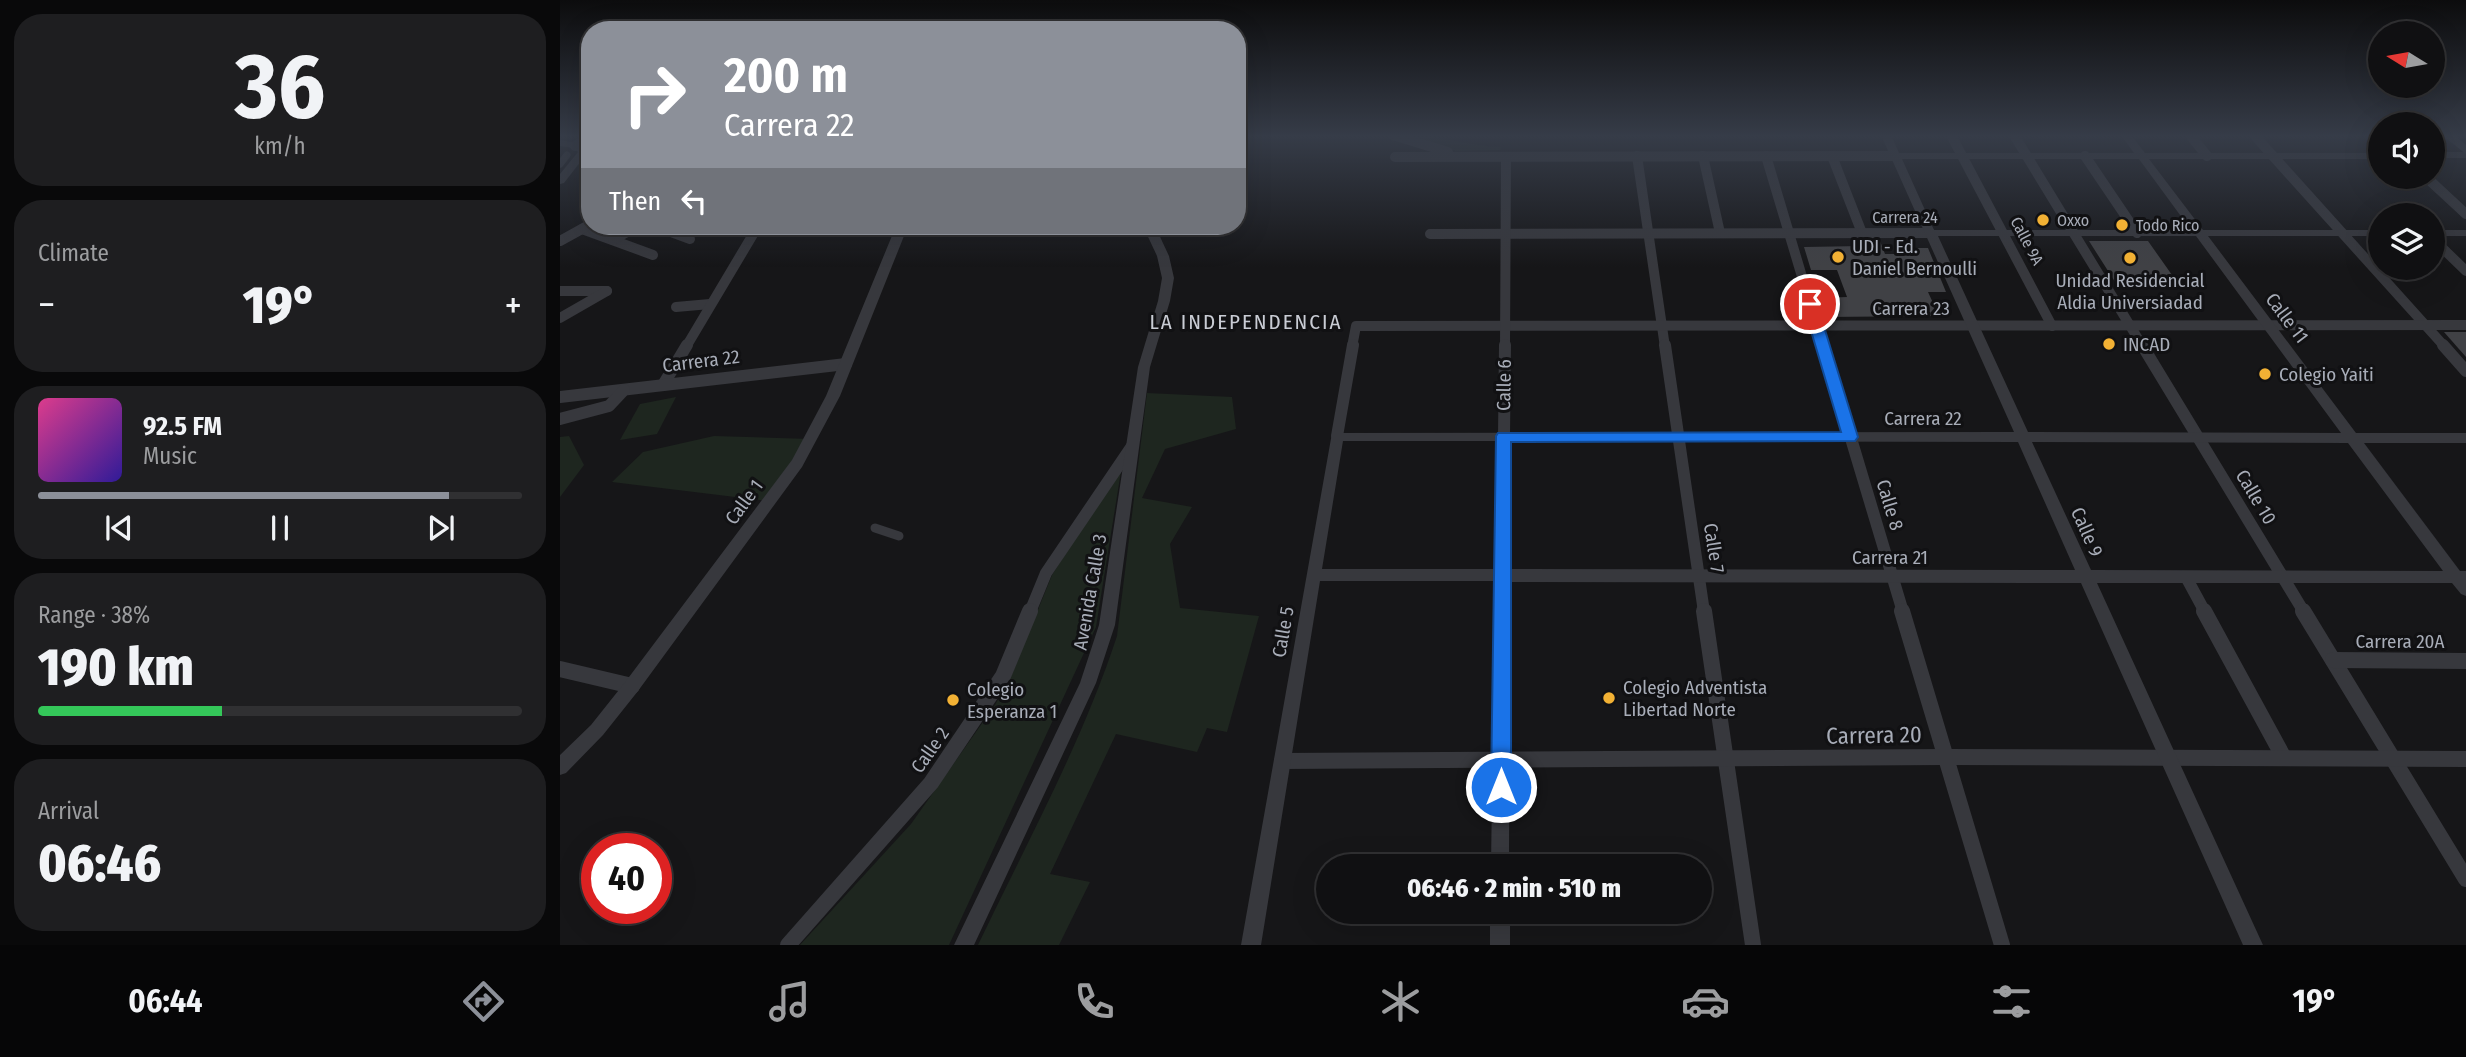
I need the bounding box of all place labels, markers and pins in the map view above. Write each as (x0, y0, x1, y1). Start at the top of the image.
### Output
place label: Oxxo (2057, 211, 2089, 230)
marker: Oxxo (2035, 212, 2051, 228)
place label: Todo Rico (2136, 216, 2199, 235)
marker: Todo Rico (2114, 217, 2130, 233)
place label: UDI - Ed. Daniel Bernoulli (1852, 235, 1977, 280)
marker: UDI - Ed. Daniel Bernoulli (1830, 249, 1846, 265)
marker: Unidad Residencial Aldia Universiadad (2122, 250, 2138, 266)
place label: Unidad Residencial Aldia Universiadad (2055, 269, 2205, 314)
pin (1780, 274, 1840, 334)
place label: INCAD (2123, 333, 2170, 356)
marker: INCAD (2101, 336, 2117, 352)
place label: Colegio Yaiti (2279, 363, 2374, 386)
marker: Colegio Yaiti (2257, 366, 2273, 382)
place label: Colegio Adventista Libertad Norte (1623, 676, 1767, 721)
place label: Colegio Esperanza 1 (967, 678, 1057, 723)
marker: Colegio Adventista Libertad Norte (1601, 690, 1617, 706)
marker: Colegio Esperanza 1 (945, 692, 961, 708)

